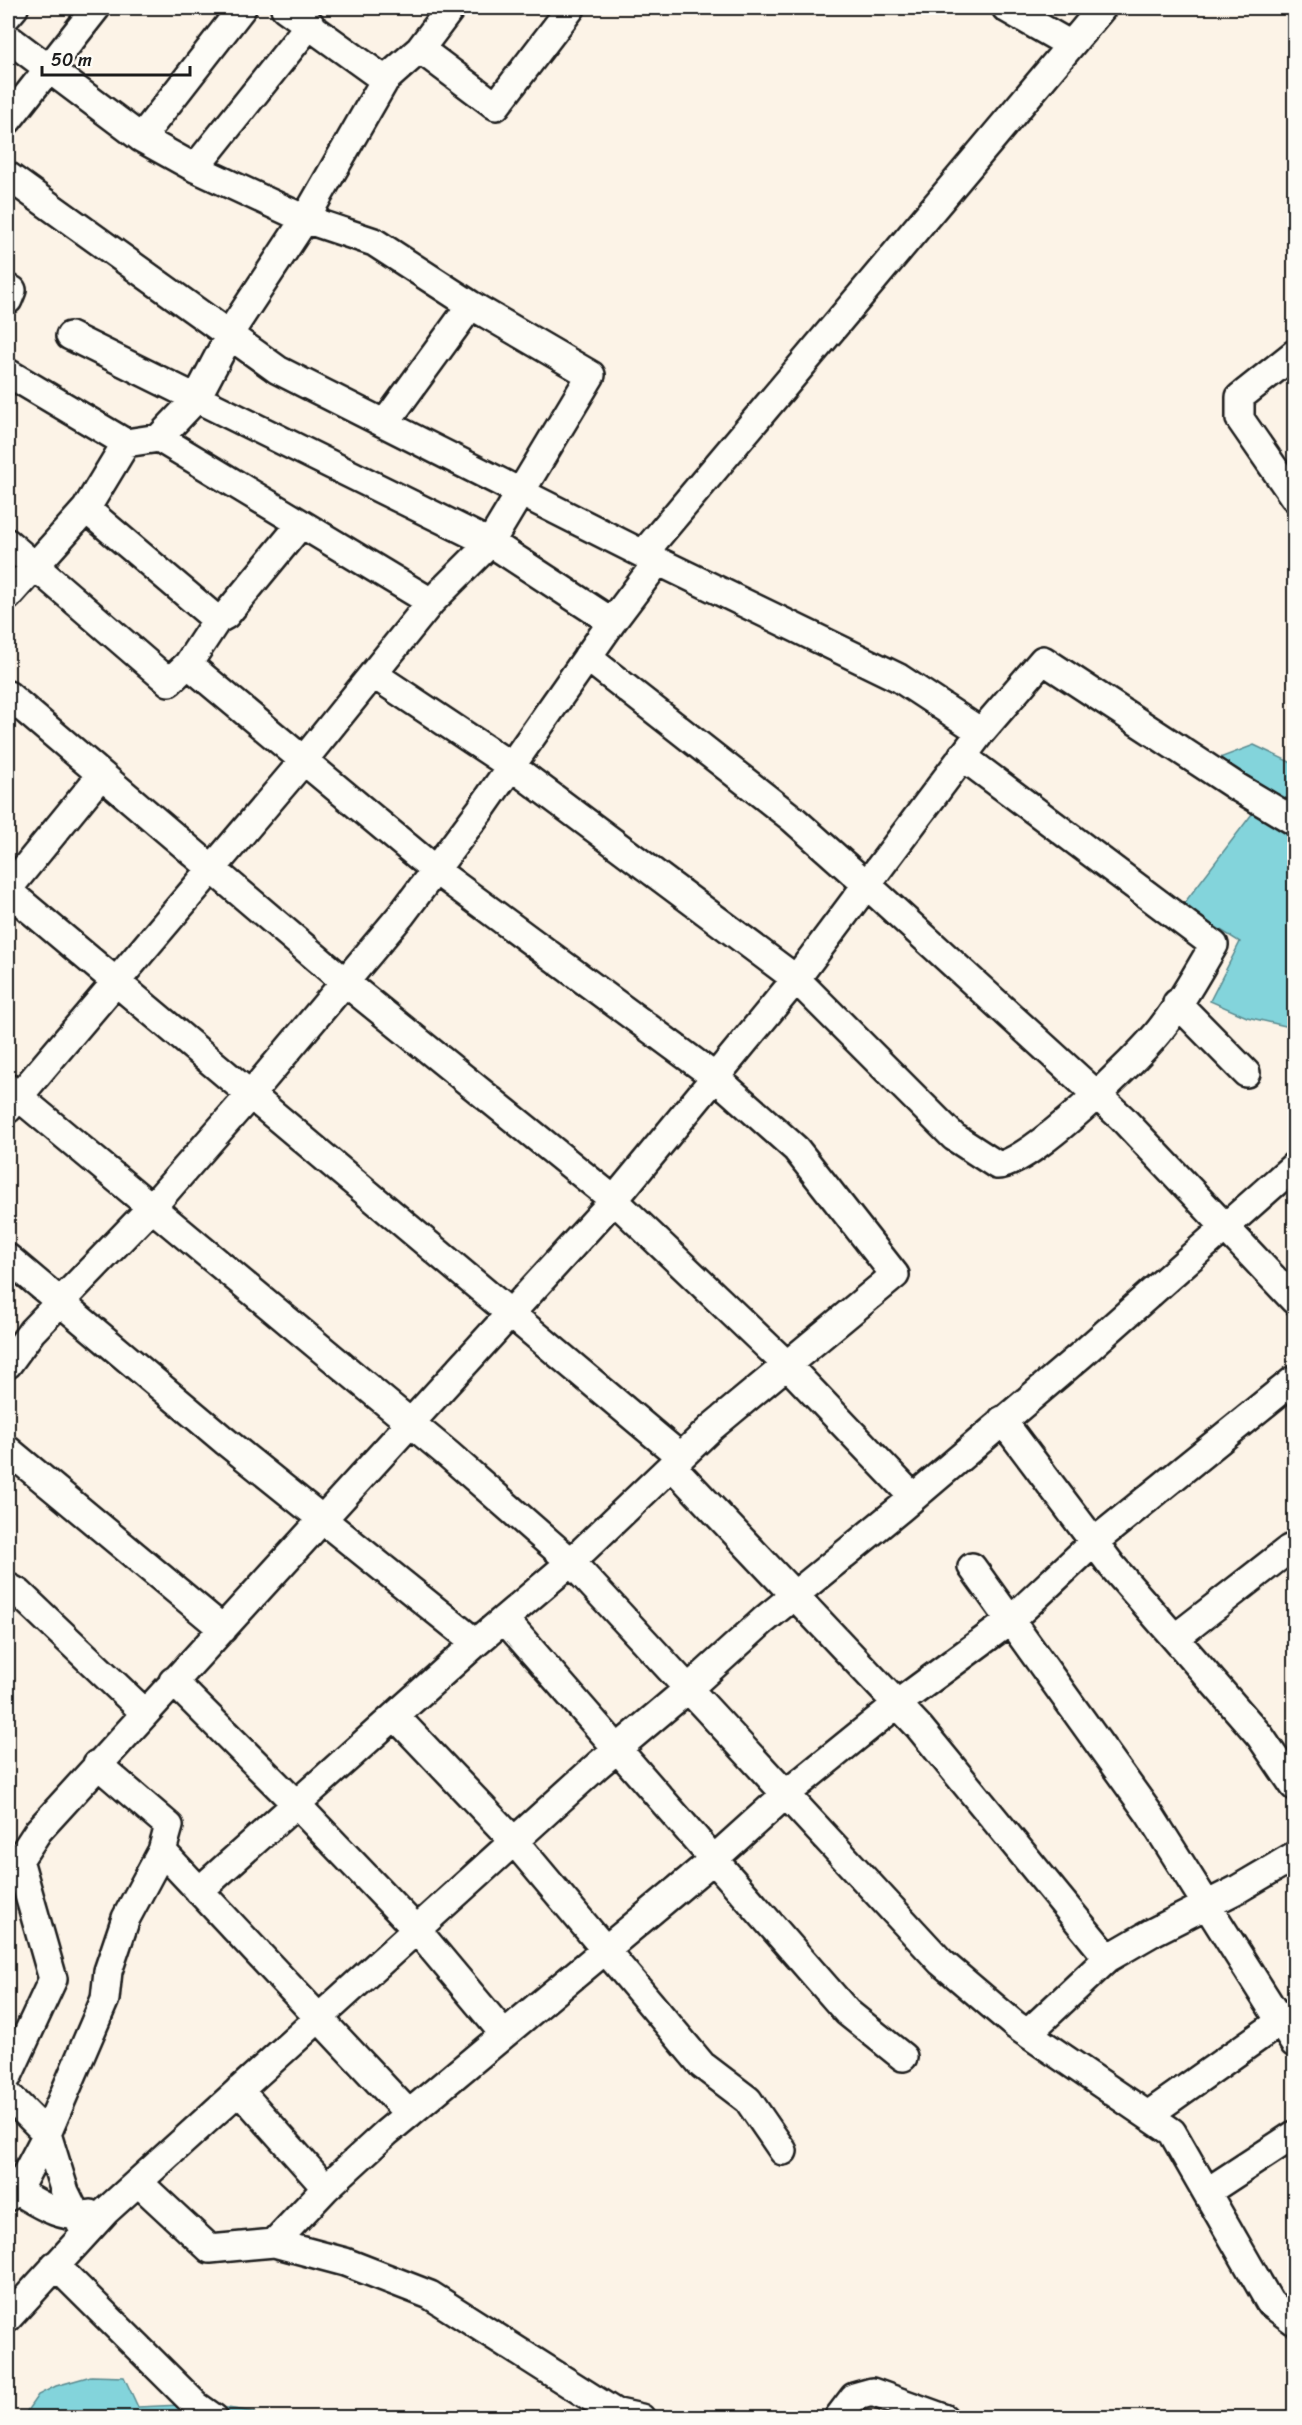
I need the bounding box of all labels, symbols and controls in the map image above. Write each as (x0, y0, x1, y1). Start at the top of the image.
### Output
scale bar (42, 39, 190, 77)
text: 50 m (51, 44, 92, 76)

